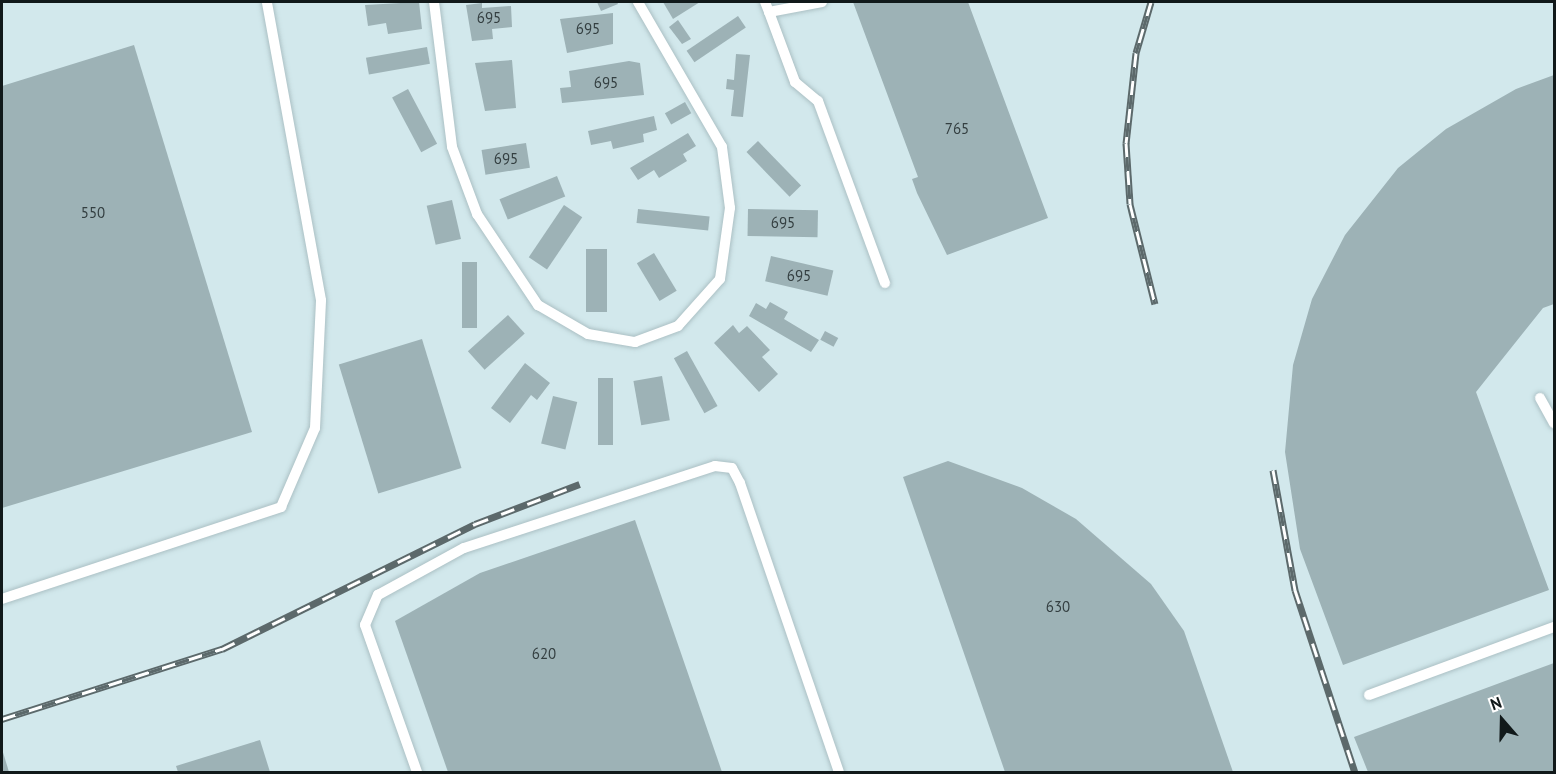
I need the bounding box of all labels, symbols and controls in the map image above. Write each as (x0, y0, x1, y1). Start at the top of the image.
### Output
house number: 695 (477, 9, 501, 27)
house number: 695 (576, 20, 600, 38)
house number: 695 (594, 74, 618, 92)
house number: 765 (945, 120, 969, 138)
house number: 695 (494, 150, 518, 168)
house number: 550 (81, 204, 105, 222)
house number: 695 (771, 214, 795, 232)
house number: 695 (787, 267, 811, 285)
house number: 630 (1046, 598, 1070, 616)
house number: 620 (532, 645, 556, 663)
north arrow (1472, 690, 1532, 750)
text: N (1487, 692, 1504, 714)

